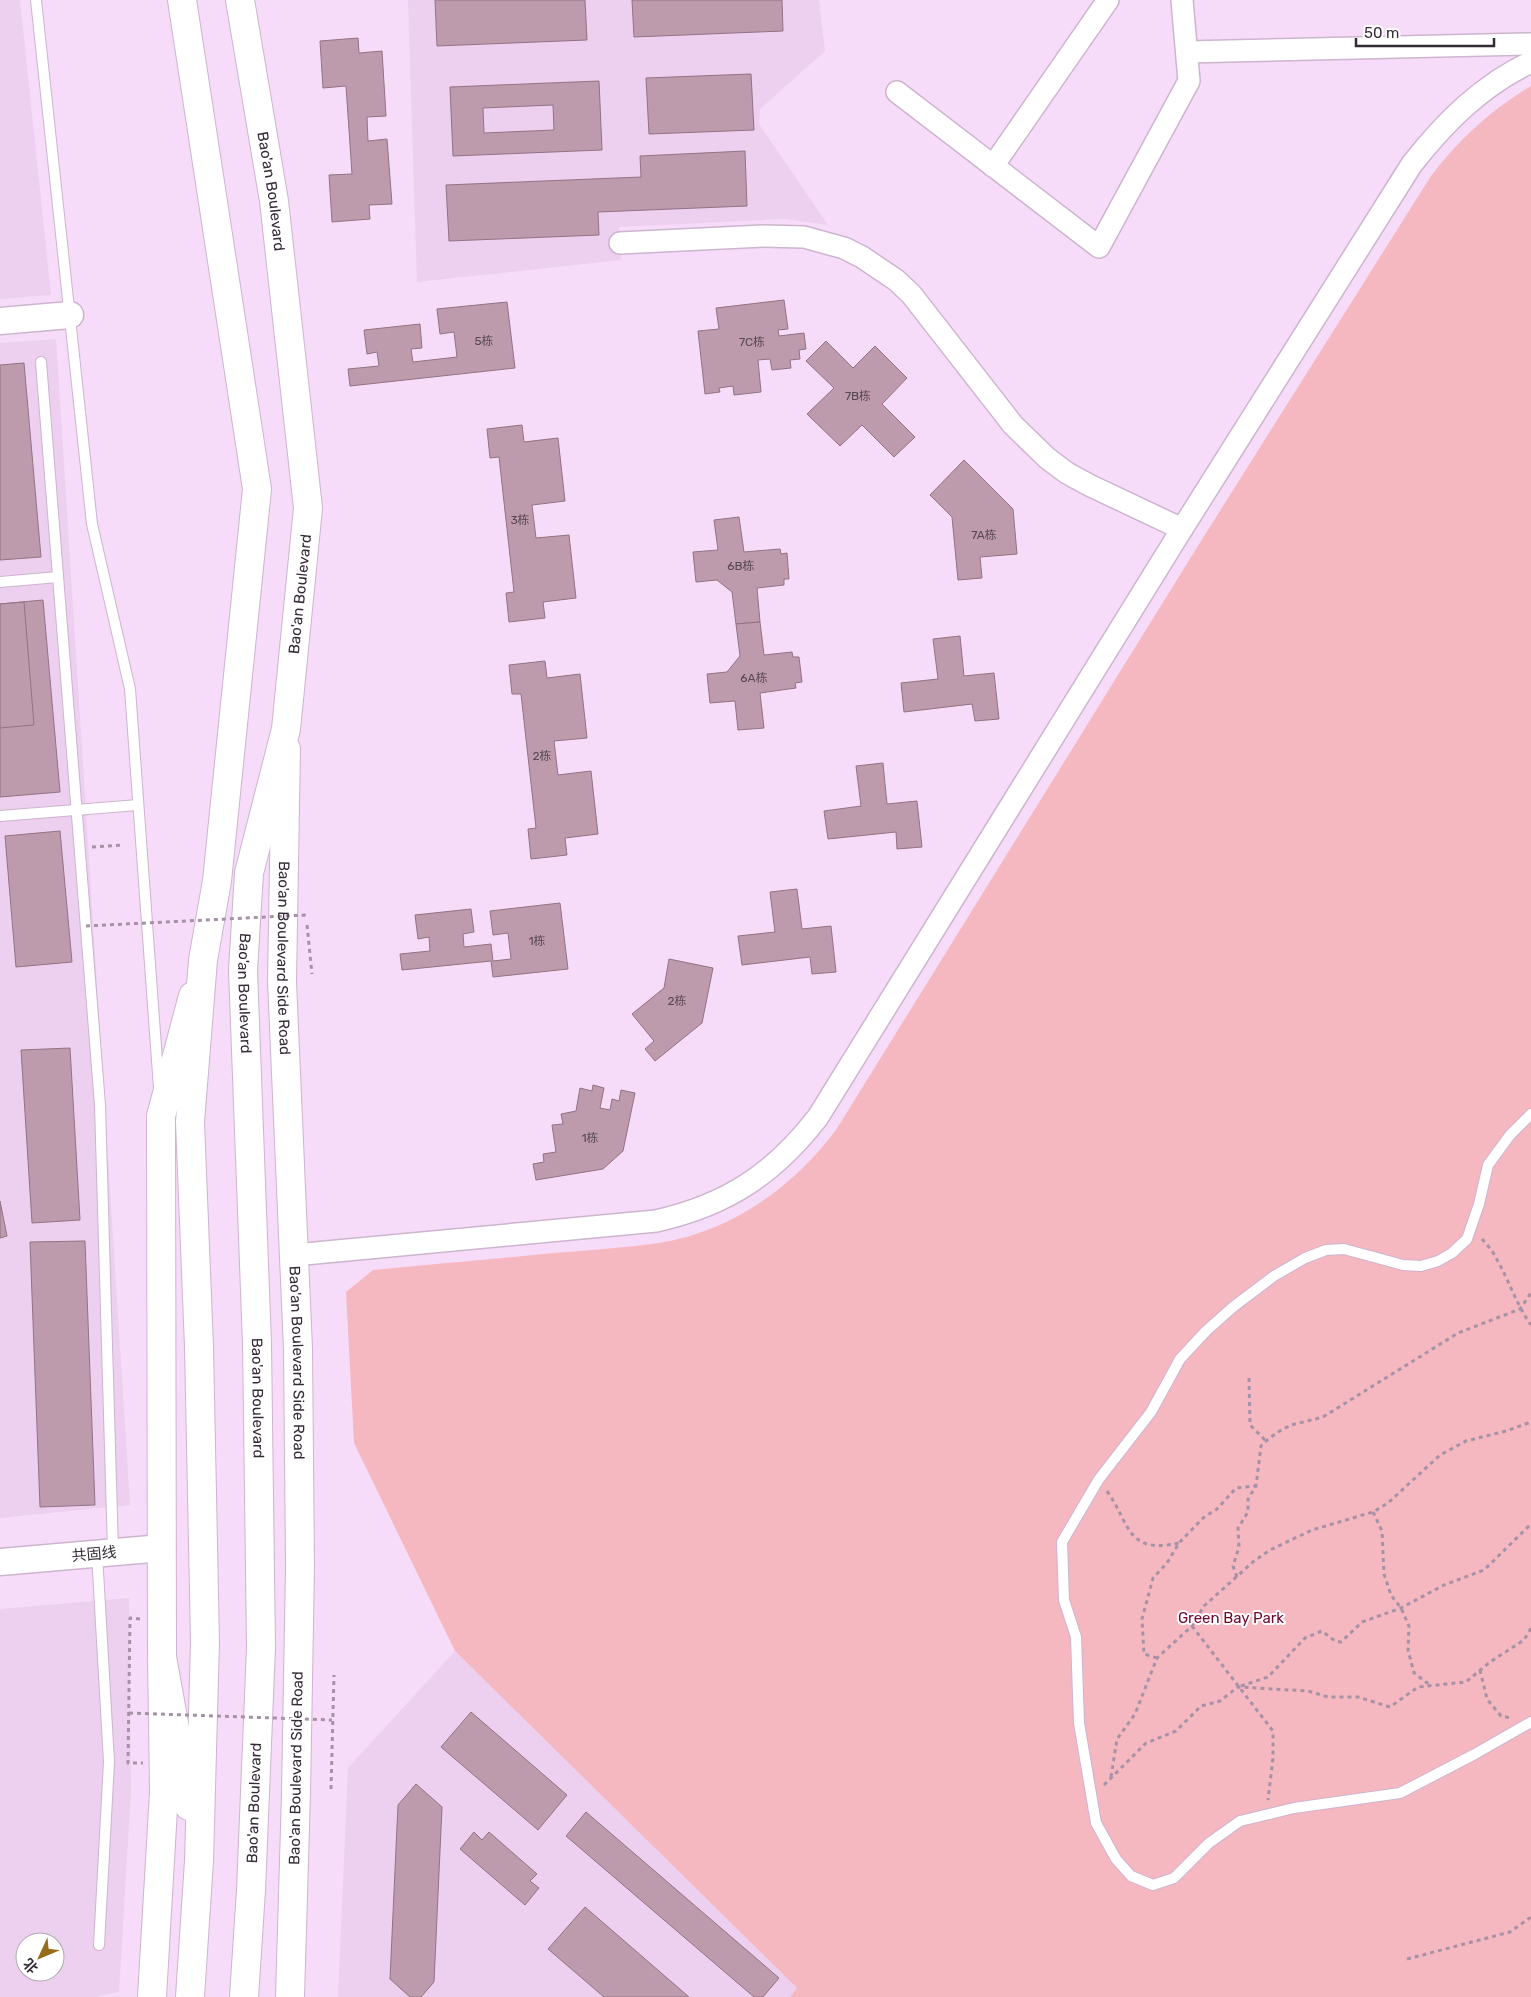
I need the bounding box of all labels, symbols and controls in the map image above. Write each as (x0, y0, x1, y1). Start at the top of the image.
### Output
scale bar (1356, 15, 1494, 47)
text: 50 m (1364, 24, 1399, 42)
street label: Bao'an Boulevard (253, 130, 289, 252)
house number: 5栋 (474, 334, 494, 348)
house number: 7C栋 (739, 335, 765, 349)
house number: 7B栋 (845, 389, 871, 403)
house number: 3栋 (510, 513, 530, 527)
house number: 7A栋 (971, 528, 997, 542)
street label: Bao'an Boulevard (285, 533, 315, 655)
house number: 6B栋 (727, 559, 755, 573)
house number: 6A栋 (740, 671, 768, 685)
house number: 2栋 (532, 749, 552, 763)
street label: Bao'an Boulevard Side Road (273, 861, 294, 1055)
street label: Bao'an Boulevard (234, 932, 255, 1054)
house number: 1栋 (528, 934, 546, 948)
house number: 2栋 (667, 994, 687, 1008)
house number: 1栋 (581, 1131, 599, 1145)
street label: Bao'an Boulevard Side Road (285, 1265, 308, 1460)
street label: Bao'an Boulevard (248, 1337, 268, 1458)
street label: 共固线 (71, 1543, 117, 1565)
park label: Green Bay Park (1178, 1609, 1284, 1627)
street label: Bao'an Boulevard Side Road (285, 1671, 307, 1865)
street label: Bao'an Boulevard (243, 1742, 265, 1864)
north arrow (15, 1932, 65, 1982)
text: 北 (20, 1955, 42, 1977)

